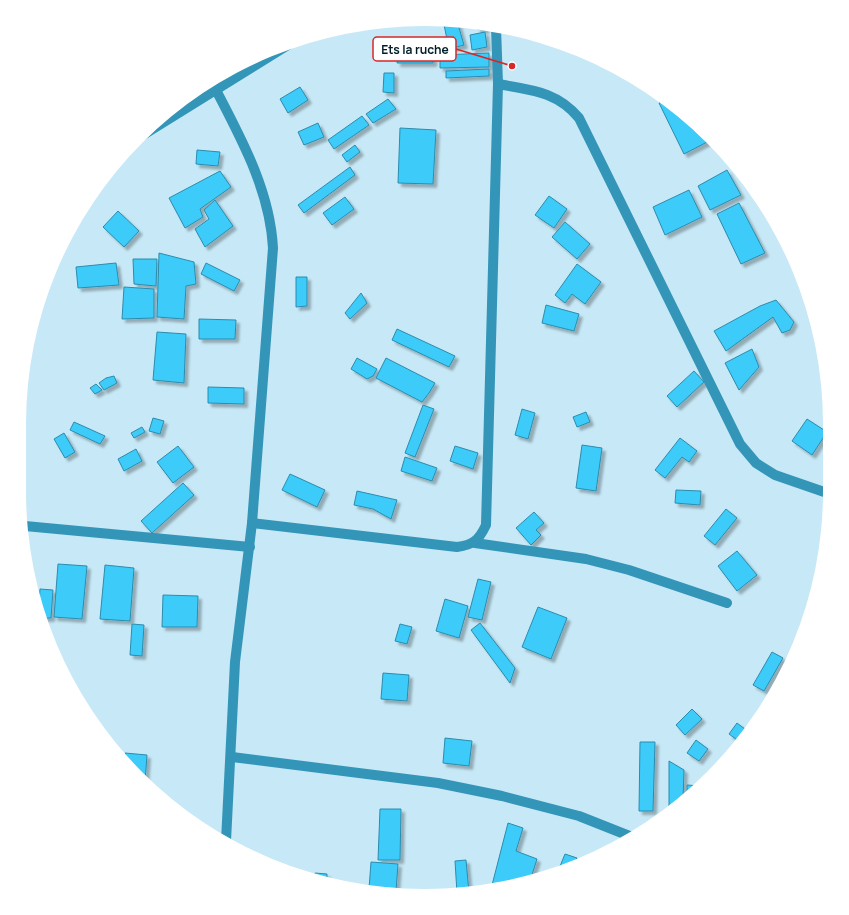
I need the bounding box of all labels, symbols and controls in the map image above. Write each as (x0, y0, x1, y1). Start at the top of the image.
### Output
callout: Ets la ruche (373, 37, 456, 61)
text: Ets la ruche (381, 41, 449, 58)

